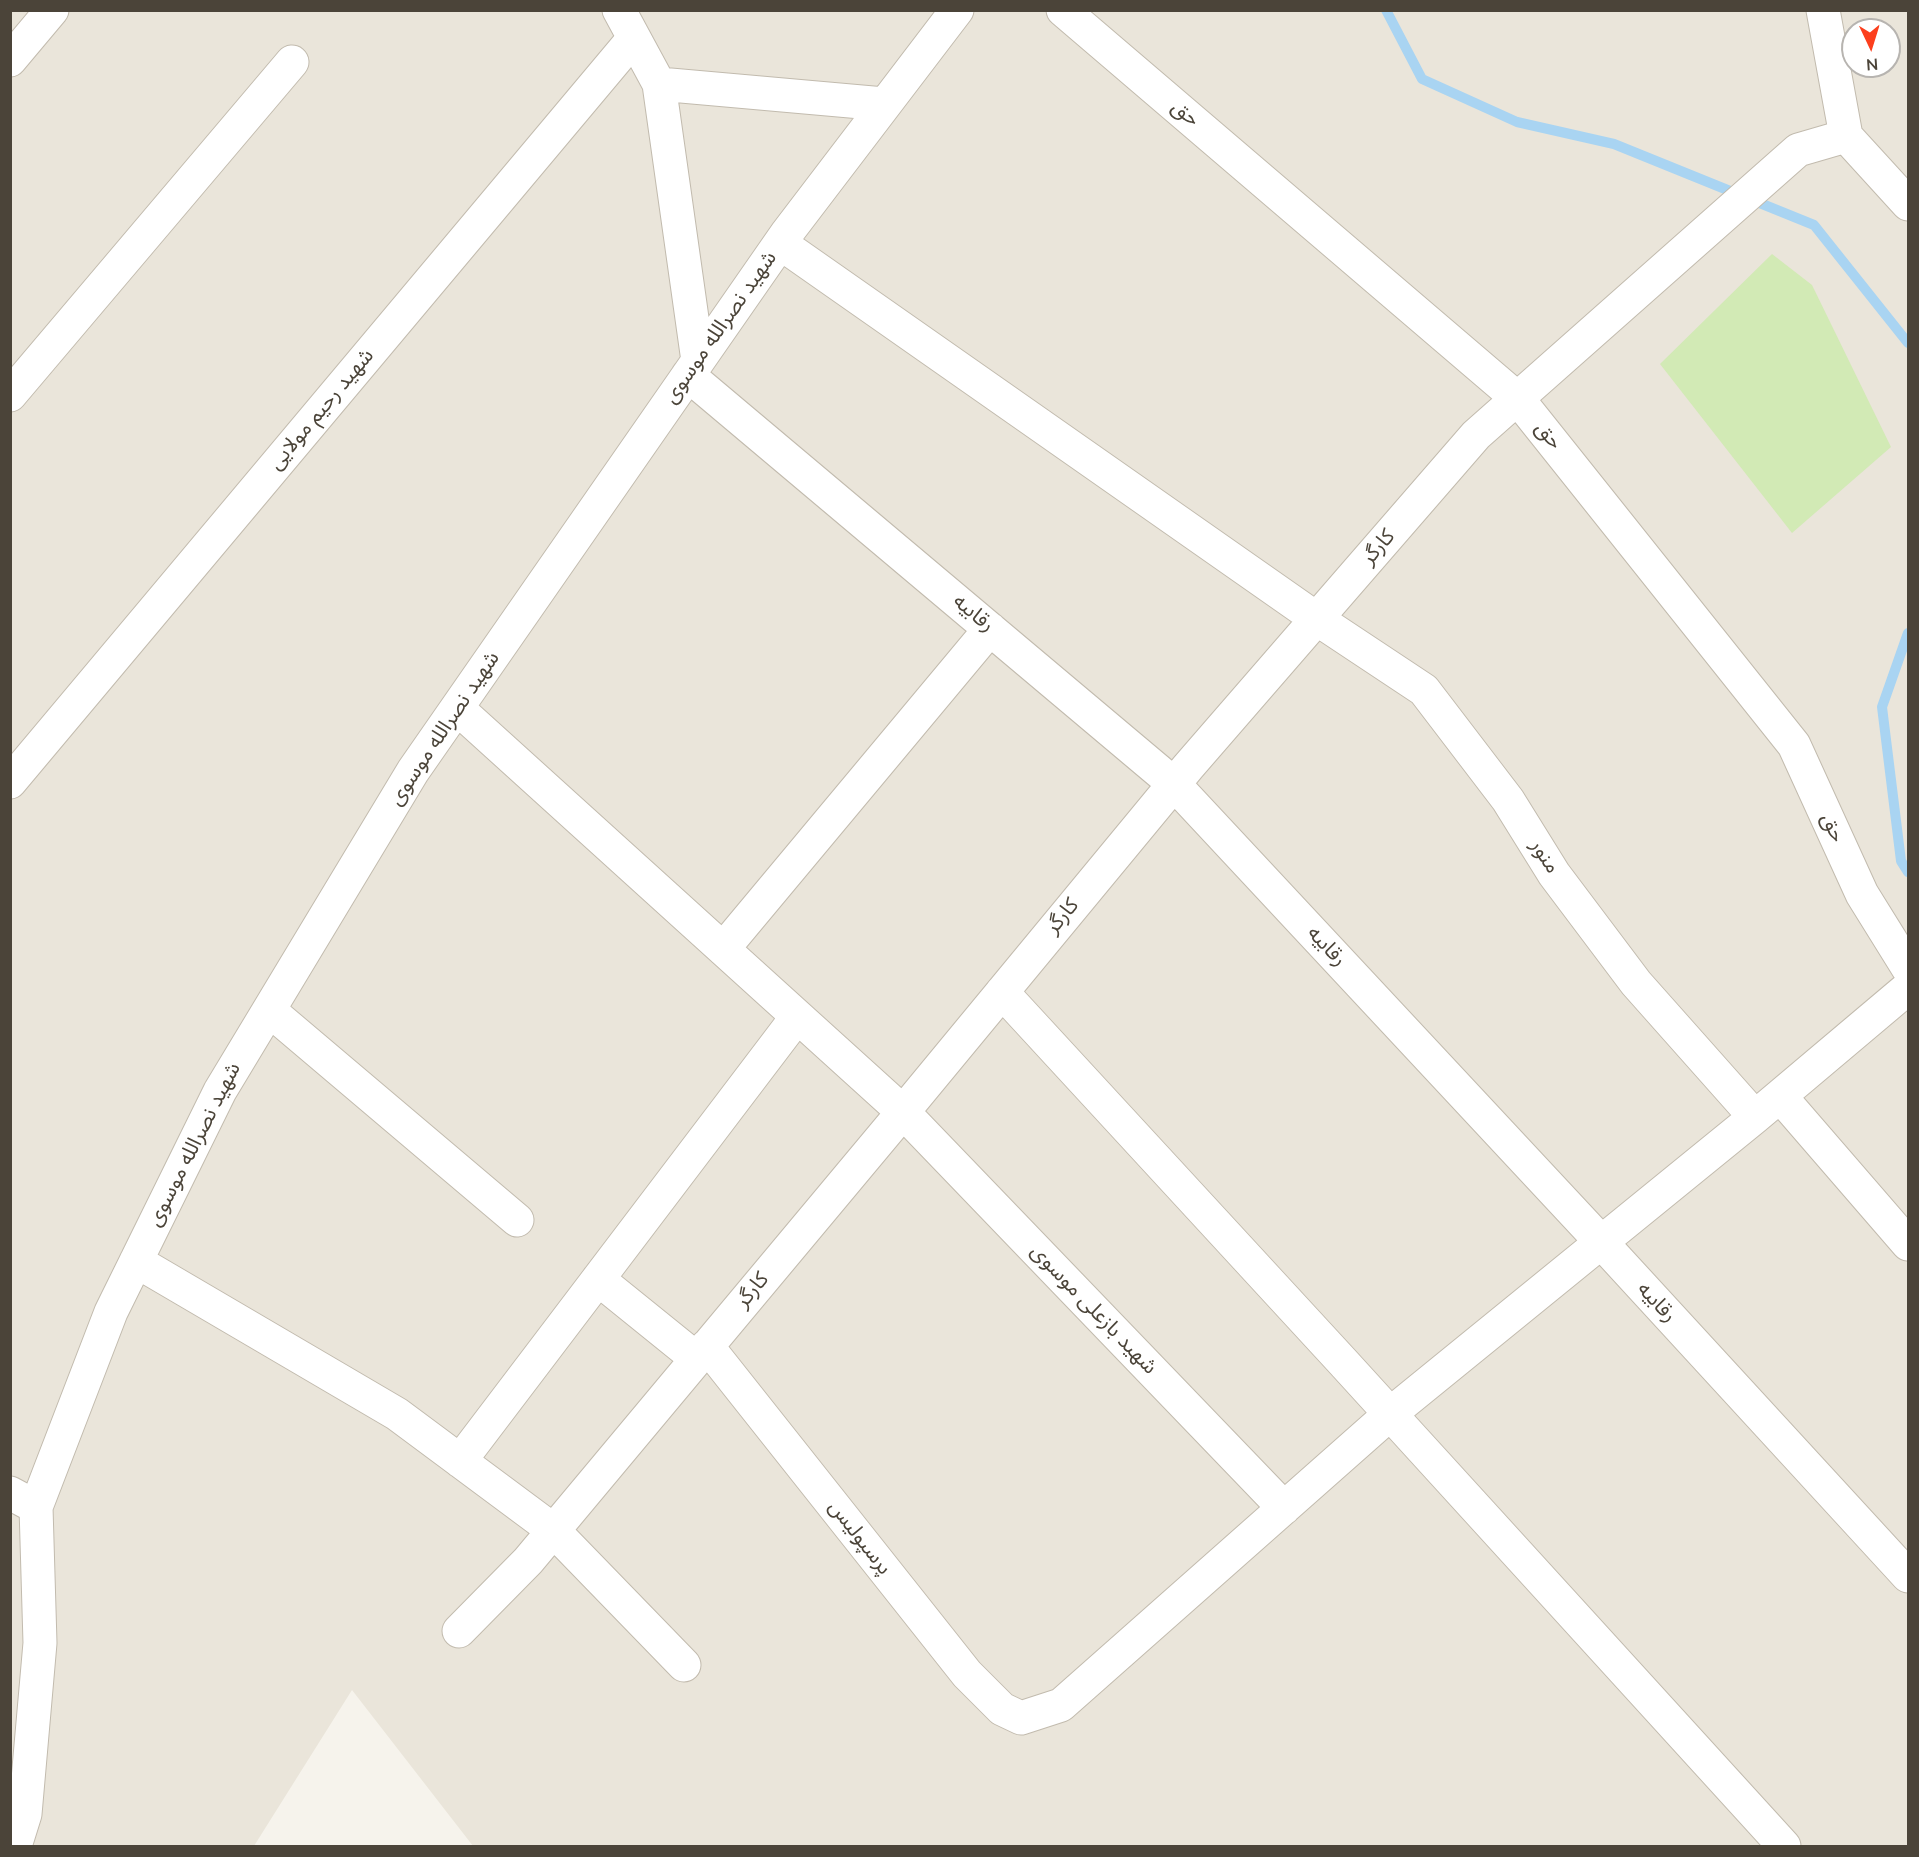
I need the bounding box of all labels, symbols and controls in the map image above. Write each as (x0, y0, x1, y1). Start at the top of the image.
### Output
north arrow (1841, 18, 1901, 78)
text: N (1865, 53, 1879, 75)
street label: حق (1166, 95, 1204, 133)
street label: شهید نصرالله موسوی (659, 247, 783, 409)
street label: شهید رحیم مولایی (264, 344, 380, 476)
street label: حق (1529, 417, 1567, 455)
street label: کارگر (1357, 525, 1401, 571)
street label: رقابیه (947, 589, 999, 639)
street label: شهید نصرالله موسوی (384, 647, 506, 811)
street label: حق (1815, 809, 1849, 847)
street label: منور (1524, 835, 1564, 879)
street label: کارگر (1041, 894, 1085, 940)
street label: رقابیه (1301, 921, 1351, 973)
street label: شهید نصرالله موسوی (143, 1059, 247, 1231)
street label: شهید بازعلی موسوی (1024, 1240, 1162, 1380)
street label: کارگر (731, 1268, 775, 1314)
street label: رقابیه (1631, 1277, 1681, 1329)
street label: پرسپولیس (822, 1496, 896, 1580)

